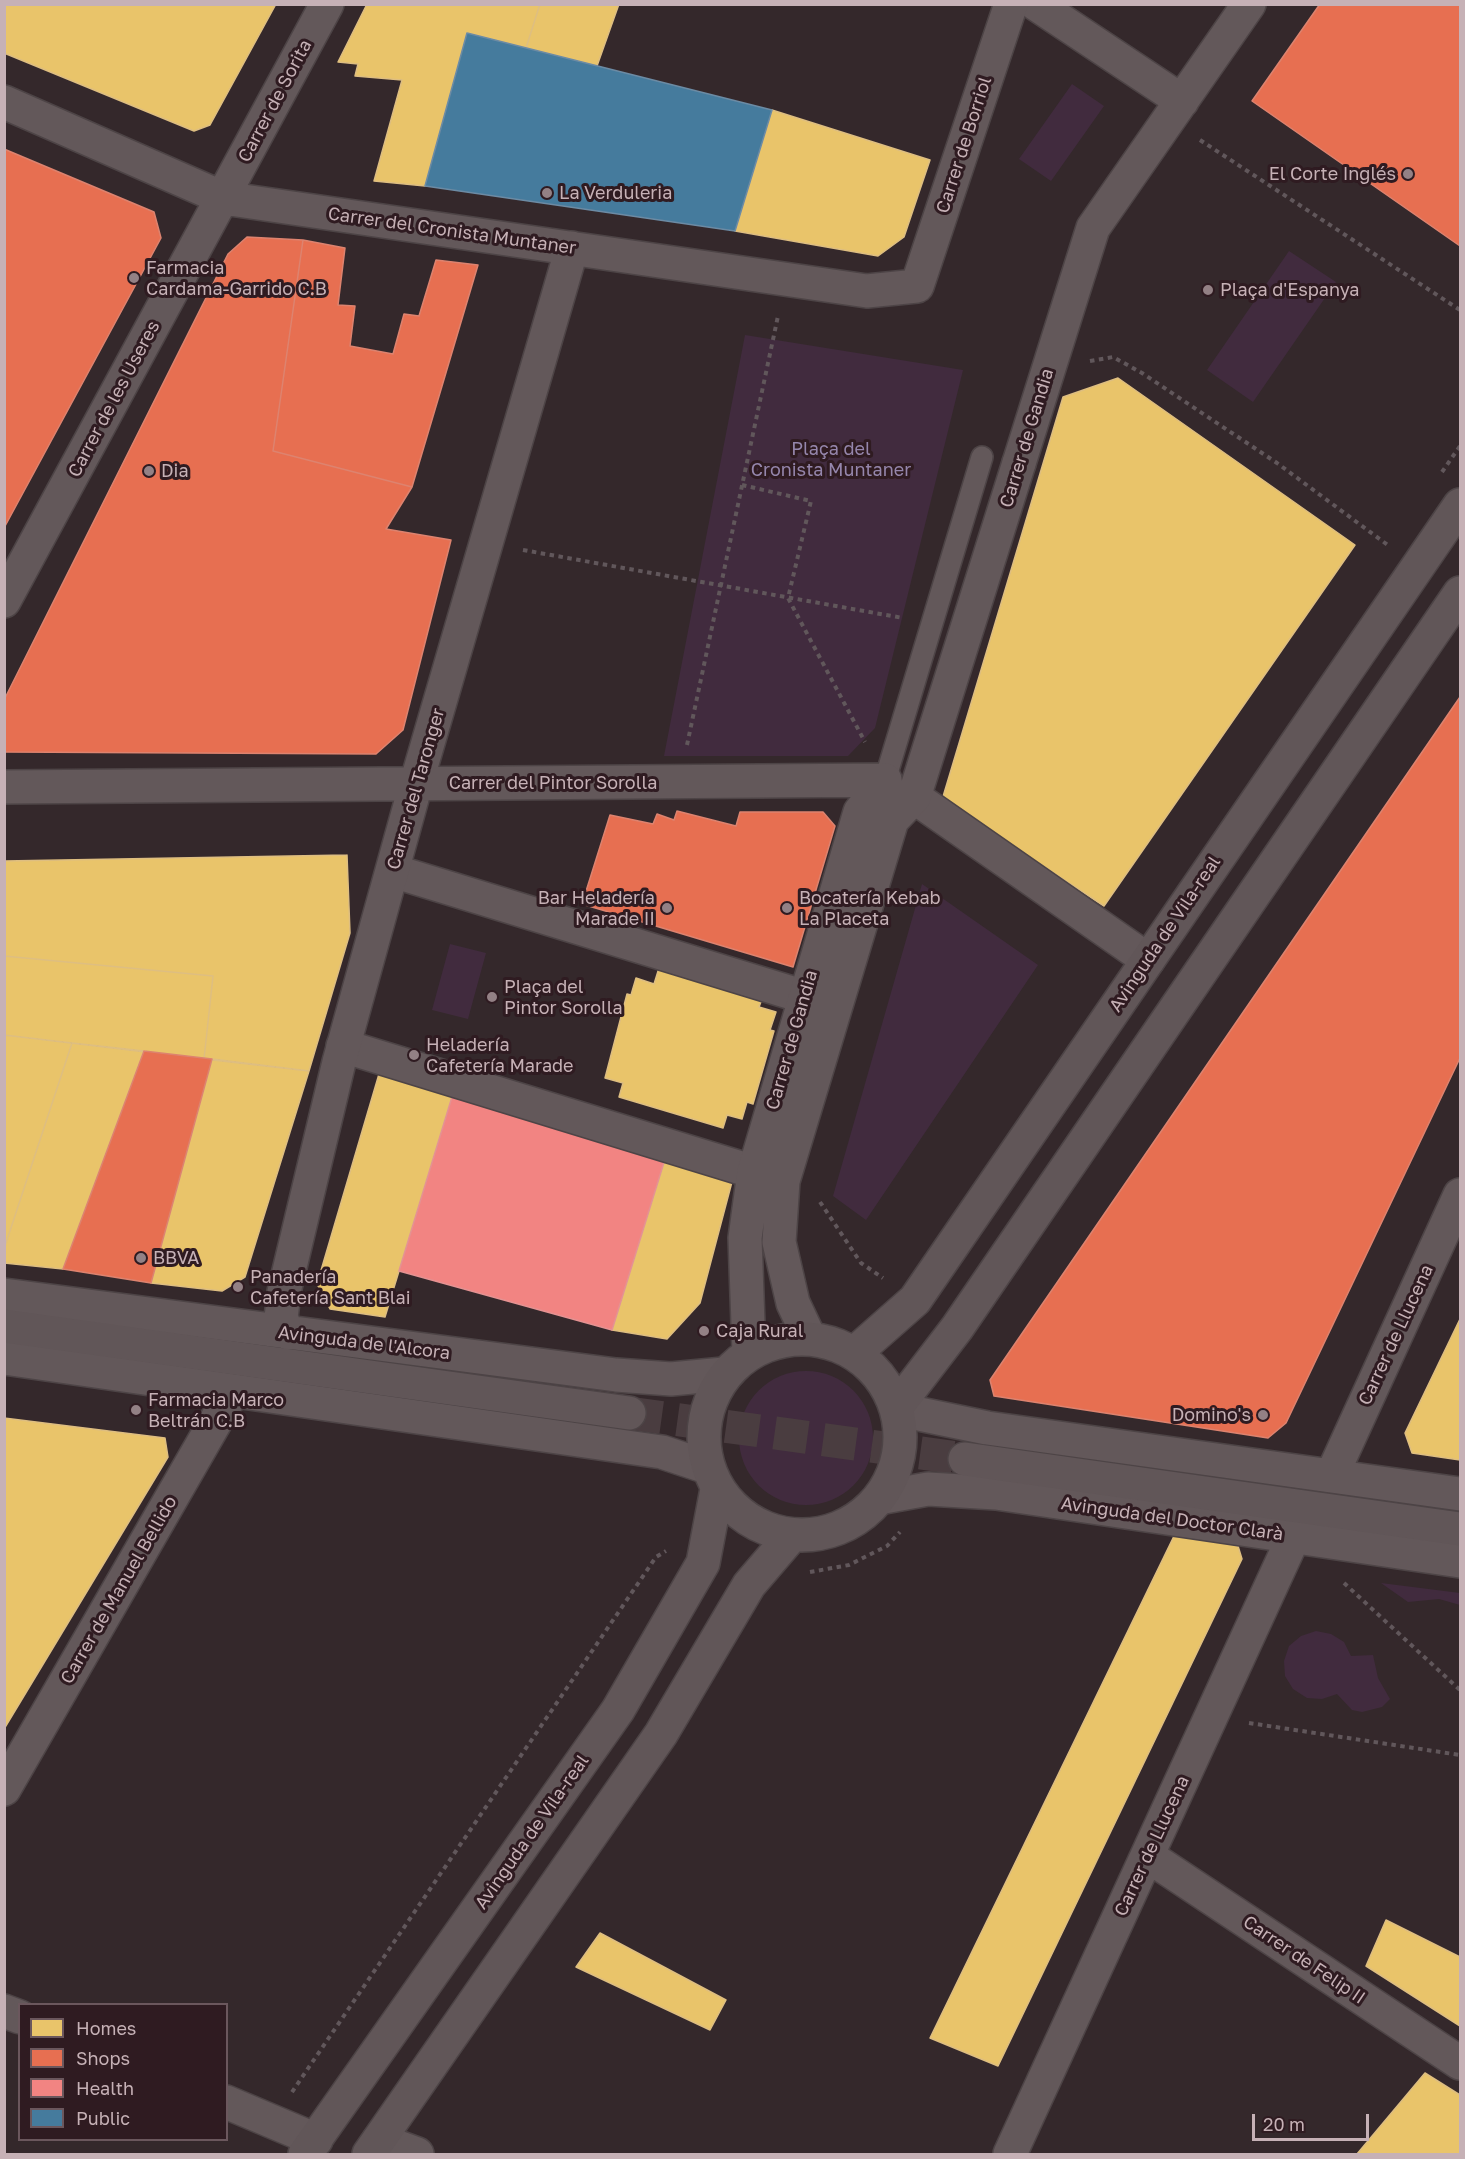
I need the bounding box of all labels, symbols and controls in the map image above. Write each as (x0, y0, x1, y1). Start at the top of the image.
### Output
street label: Carrer de Sorita (234, 36, 316, 166)
street label: Carrer de Borriol (932, 74, 996, 216)
place label: El Corte Inglés (1269, 163, 1396, 185)
marker: El Corte Inglés (1401, 167, 1415, 181)
place label: La Verduleria (559, 182, 672, 204)
marker: La Verduleria (540, 186, 554, 200)
street label: Carrer del Cronista Muntaner (327, 203, 577, 259)
place label: Farmacia Cardama-Garrido C.B (146, 257, 327, 300)
marker: Farmacia Cardama-Garrido C.B (127, 271, 141, 285)
place label: Plaça d'Espanya (1220, 279, 1359, 301)
marker: Plaça d'Espanya (1201, 283, 1215, 297)
street label: Carrer de les Useres (64, 317, 164, 481)
street label: Carrer de Gandia (996, 366, 1058, 510)
park label: Plaça del Cronista Muntaner (751, 438, 911, 480)
place label: Dia (161, 460, 189, 482)
marker: Dia (142, 464, 156, 478)
street label: Carrer del Taronger (383, 706, 449, 872)
street label: Carrer del Pintor Sorolla (449, 772, 657, 794)
street label: Avinguda de Vila-real (1105, 852, 1225, 1016)
place label: Bar Heladería Marade II (538, 887, 655, 930)
place label: Bocatería Kebab La Placeta (799, 887, 941, 930)
marker: Bar Heladería Marade II (660, 901, 674, 915)
marker: Bocatería Kebab La Placeta (780, 901, 794, 915)
street label: Carrer de Gandia (762, 968, 822, 1112)
place label: Plaça del Pintor Sorolla (504, 976, 623, 1018)
marker: Plaça del Pintor Sorolla (485, 990, 499, 1004)
place label: Heladería Cafetería Marade (426, 1034, 574, 1076)
marker: Heladería Cafetería Marade (407, 1048, 421, 1062)
place label: BBVA (153, 1247, 199, 1269)
marker: BBVA (134, 1251, 148, 1265)
street label: Carrer de Llucena (1354, 1261, 1438, 1409)
place label: Panadería Cafetería Sant Blai (250, 1266, 410, 1308)
marker: Panadería Cafetería Sant Blai (231, 1280, 245, 1294)
place label: Caja Rural (716, 1320, 803, 1342)
street label: Avinguda de l'Alcora (277, 1322, 451, 1364)
marker: Caja Rural (697, 1324, 711, 1338)
place label: Farmacia Marco Beltrán C.B (148, 1389, 284, 1432)
marker: Farmacia Marco Beltrán C.B (129, 1403, 143, 1417)
place label: Domino's (1172, 1404, 1251, 1426)
marker: Domino's (1256, 1408, 1270, 1422)
street label: Carrer de Manuel Bellido (56, 1492, 182, 1688)
street label: Avinguda del Doctor Clarà (1059, 1493, 1285, 1545)
street label: Avinguda de Vila-real (471, 1751, 593, 1913)
street label: Carrer de Llucena (1110, 1772, 1194, 1920)
street label: Carrer de Felip II (1239, 1911, 1369, 2009)
legend (18, 2003, 228, 2141)
text: Homes (76, 2017, 136, 2039)
text: Shops (76, 2047, 130, 2069)
text: Health (76, 2077, 134, 2099)
scale bar (1255, 2102, 1372, 2140)
text: Public (76, 2107, 130, 2129)
text: 20 m (1263, 2113, 1305, 2135)

